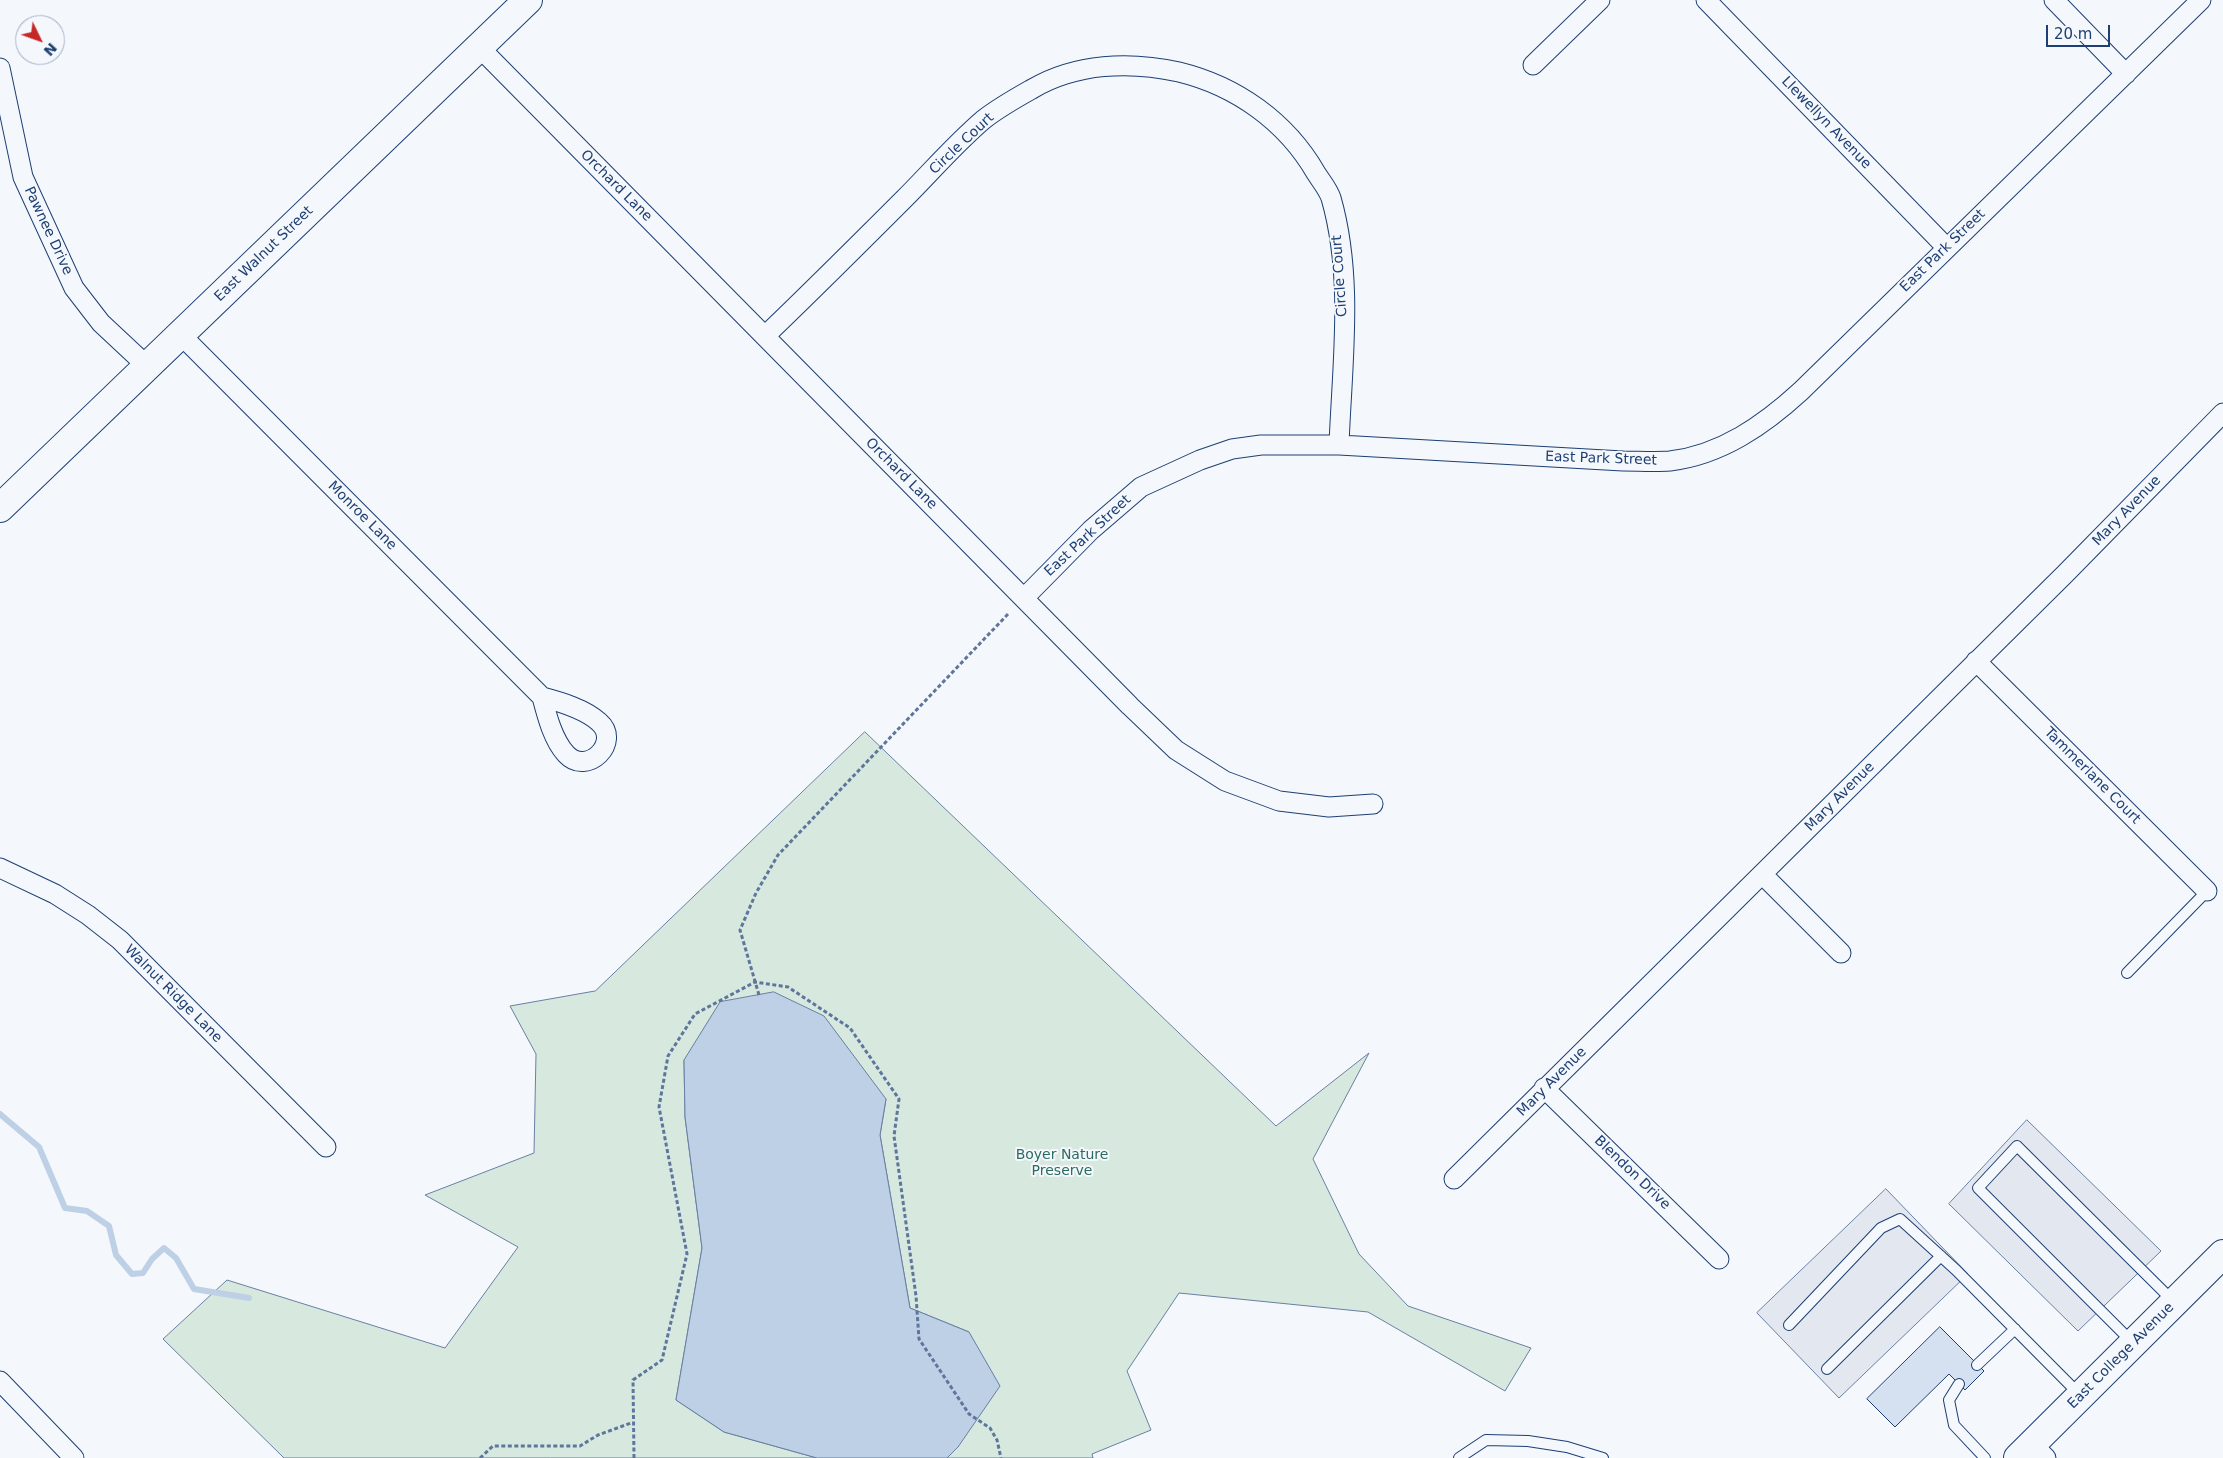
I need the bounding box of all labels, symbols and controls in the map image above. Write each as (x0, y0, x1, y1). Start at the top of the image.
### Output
north arrow (15, 15, 65, 65)
scale bar (2048, 15, 2112, 47)
text: 20 m (2054, 25, 2092, 43)
text: N (41, 40, 60, 59)
street label: Llewellyn Avenue (1778, 73, 1874, 173)
street label: Circle Court (926, 110, 998, 178)
street label: Orchard Lane (577, 147, 655, 225)
street label: Pawnee Drive (20, 184, 76, 278)
street label: East Walnut Street (211, 203, 317, 305)
street label: East Park Street (1897, 206, 1989, 296)
street label: Circle Court (1329, 234, 1351, 318)
street label: Orchard Lane (862, 435, 940, 513)
street label: East Park Street (1545, 449, 1657, 469)
street label: Mary Avenue (2089, 472, 2165, 550)
street label: Monroe Lane (324, 478, 400, 554)
street label: East Park Street (1041, 492, 1135, 580)
street label: Tammerlane Court (2040, 724, 2144, 828)
street label: Mary Avenue (1802, 759, 1878, 835)
street label: Walnut Ridge Lane (121, 942, 225, 1046)
street label: Mary Avenue (1514, 1044, 1590, 1120)
street label: Blendon Drive (1591, 1133, 1673, 1213)
park label: Boyer Nature Preserve (1016, 1147, 1108, 1180)
street label: East College Avenue (2064, 1299, 2178, 1413)

